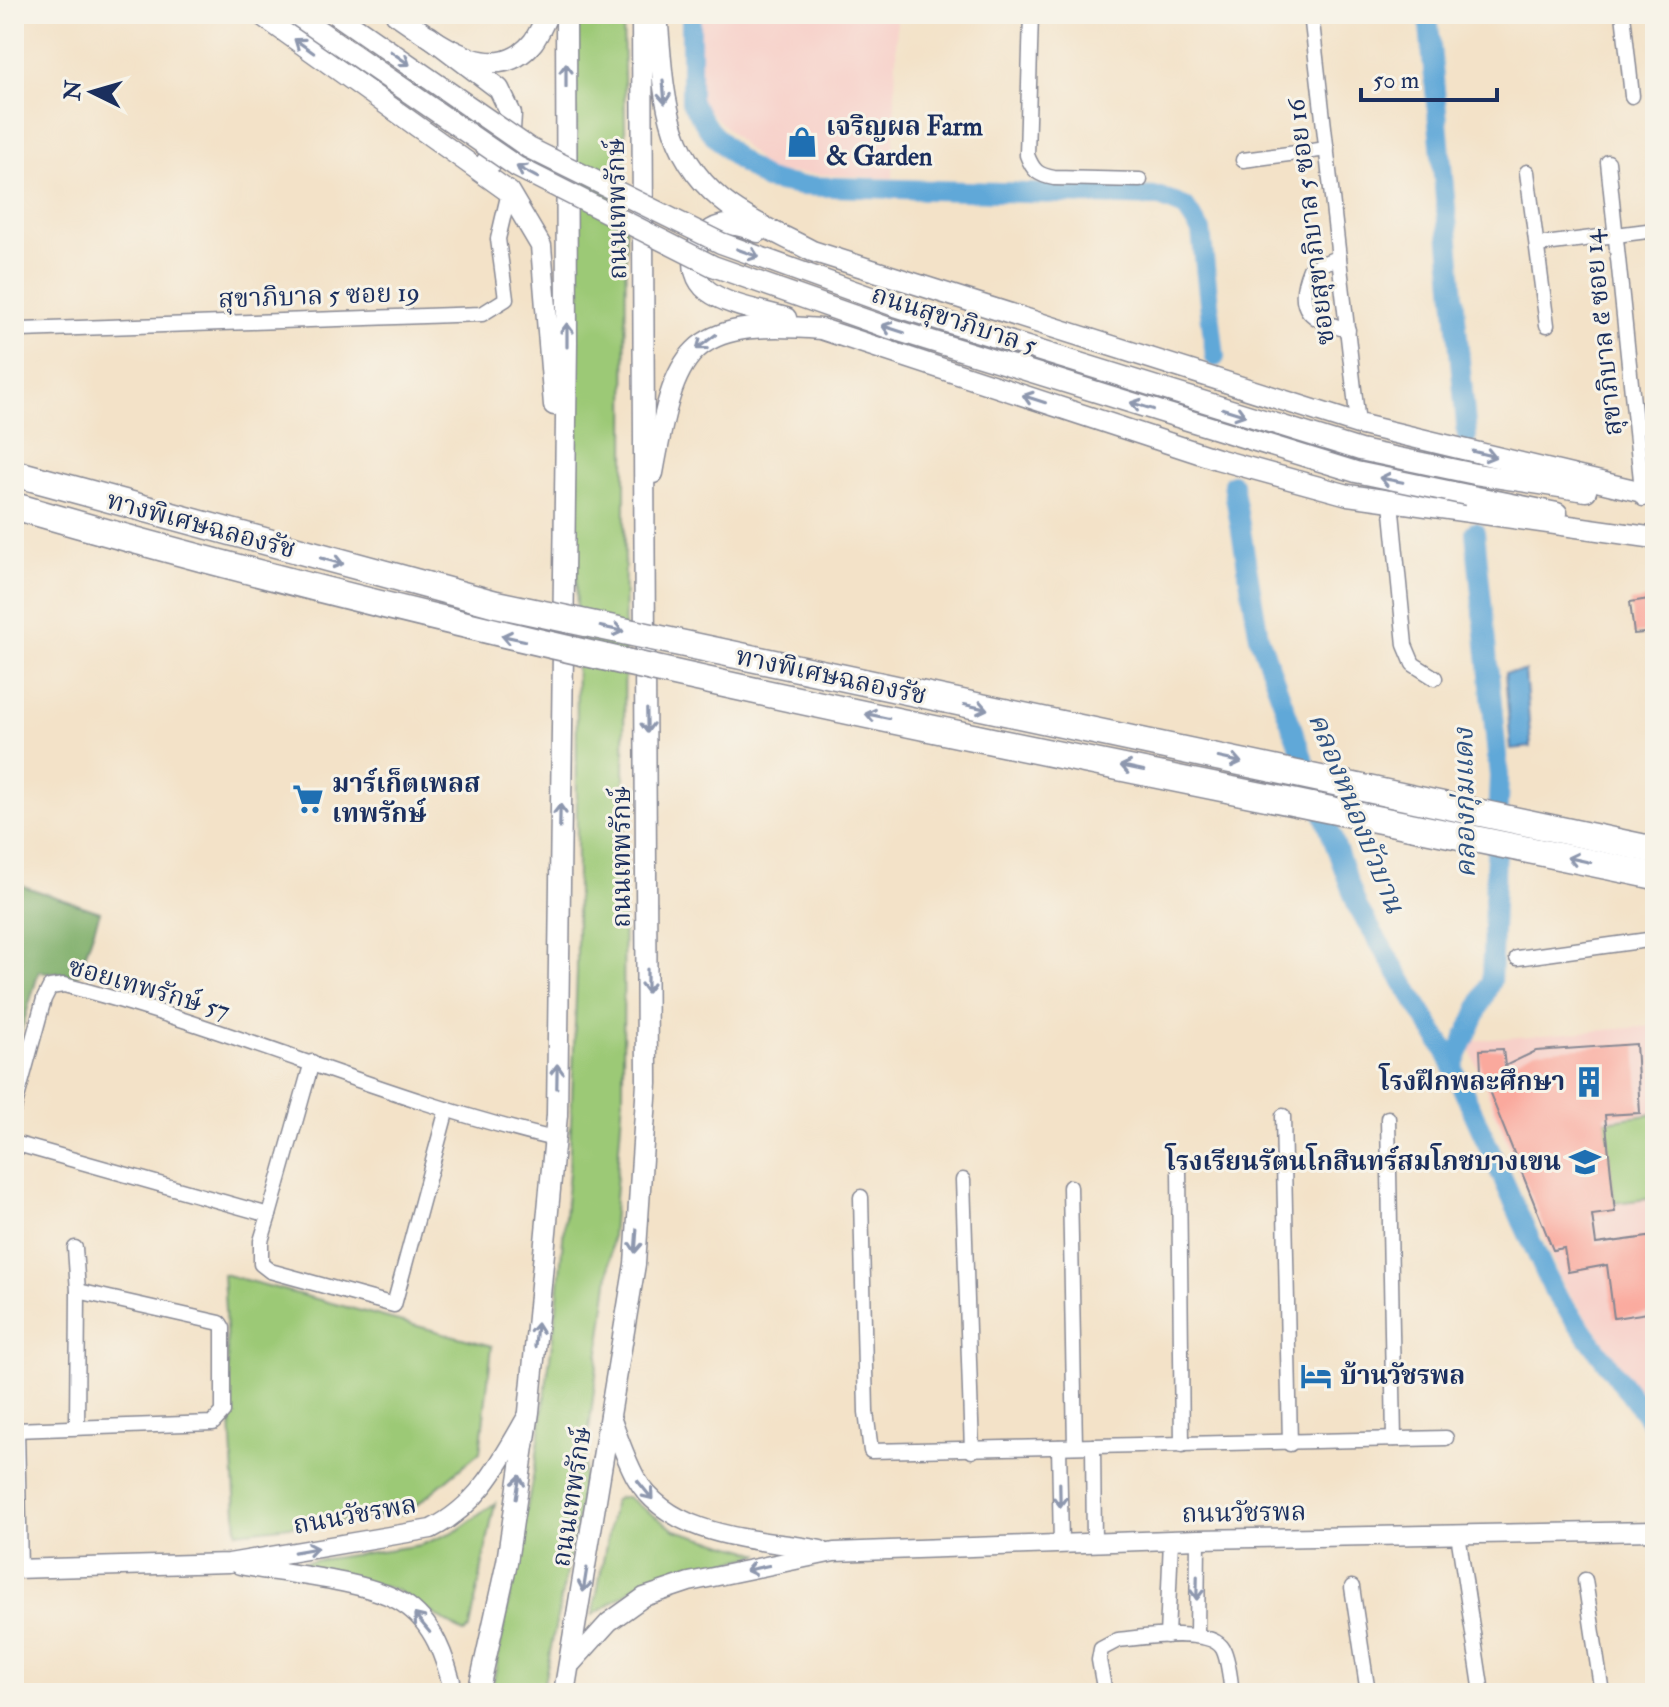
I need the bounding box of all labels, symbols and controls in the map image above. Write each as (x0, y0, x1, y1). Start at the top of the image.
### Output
one-way arrow (294, 38, 315, 55)
one-way arrow (388, 50, 410, 66)
north arrow (52, 52, 132, 132)
scale bar (1361, 52, 1497, 102)
one-way arrow (558, 62, 574, 89)
text: 50 m (1373, 65, 1420, 96)
one-way arrow (657, 78, 672, 105)
text: N (58, 79, 88, 102)
street label: ซอยสุขาภิบาล 5 ซอย 16 (1280, 95, 1343, 347)
place label: เจริญผล Farm & Garden (826, 111, 983, 173)
shop icon: เจริญผล Farm & Garden (785, 125, 819, 159)
street label: ถนนเทพรักษ์ (599, 138, 634, 280)
one-way arrow (515, 164, 539, 179)
street label: สุขาภิบาล ๕ ซอย 14 (1576, 228, 1631, 437)
one-way arrow (735, 247, 760, 261)
street label: สุขาภิบาล 5 ซอย 19 (218, 276, 420, 317)
street label: ถนนสุขาภิบาล 5 (867, 278, 1041, 363)
one-way arrow (881, 321, 907, 336)
one-way arrow (559, 322, 575, 349)
one-way arrow (696, 334, 717, 351)
one-way arrow (1022, 391, 1047, 406)
one-way arrow (1129, 398, 1155, 413)
one-way arrow (1222, 405, 1247, 420)
one-way arrow (1470, 447, 1496, 462)
one-way arrow (1379, 471, 1404, 486)
street label: ทางพิเศษฉลองรัช (103, 484, 299, 566)
one-way arrow (319, 554, 345, 569)
one-way arrow (599, 622, 624, 637)
one-way arrow (501, 630, 527, 645)
street label: ทางพิเศษฉลองรัช (733, 640, 929, 712)
one-way arrow (962, 700, 988, 715)
one-way arrow (639, 707, 655, 734)
one-way arrow (865, 708, 891, 723)
water label: คลองหนองบัวบาน (1300, 708, 1412, 919)
water label: คลองกุ่มแดง (1446, 727, 1484, 878)
one-way arrow (1217, 754, 1242, 769)
one-way arrow (1120, 760, 1145, 775)
place label: มาร์เก็ตเพลส เทพรักษ์ (332, 767, 480, 830)
supermarket icon: มาร์เก็ตเพลส เทพรักษ์ (291, 782, 325, 816)
street label: ถนนเทพรักษ์ (605, 786, 638, 928)
one-way arrow (552, 803, 568, 830)
one-way arrow (1566, 852, 1592, 867)
street label: ซอยเทพรักษ์ 57 (65, 950, 234, 1027)
one-way arrow (639, 967, 655, 994)
one-way arrow (549, 1063, 565, 1090)
place label: โรงฝึกพละศึกษา (1378, 1063, 1565, 1098)
building icon: โรงฝึกพละศึกษา (1572, 1065, 1606, 1099)
place label: โรงเรียนรัตนโกสินทร์สมโภชบางเขน (1165, 1143, 1561, 1178)
school or university icon: โรงเรียนรัตนโกสินทร์สมโภชบางเขน (1568, 1145, 1602, 1179)
one-way arrow (628, 1227, 643, 1254)
one-way arrow (529, 1322, 544, 1349)
hotel icon: บ้านวัชรพล (1299, 1359, 1333, 1393)
place label: บ้านวัชรพล (1340, 1360, 1465, 1392)
street label: ถนนเทพรักษ์ (544, 1424, 599, 1569)
one-way arrow (511, 1475, 526, 1500)
one-way arrow (636, 1479, 654, 1500)
one-way arrow (1052, 1481, 1068, 1508)
street label: ถนนวัชรพล (291, 1488, 419, 1542)
street label: ถนนวัชรพล (1181, 1496, 1307, 1530)
one-way arrow (293, 1542, 318, 1557)
one-way arrow (745, 1561, 770, 1576)
one-way arrow (577, 1566, 592, 1592)
one-way arrow (1190, 1574, 1205, 1601)
one-way arrow (413, 1614, 431, 1634)

